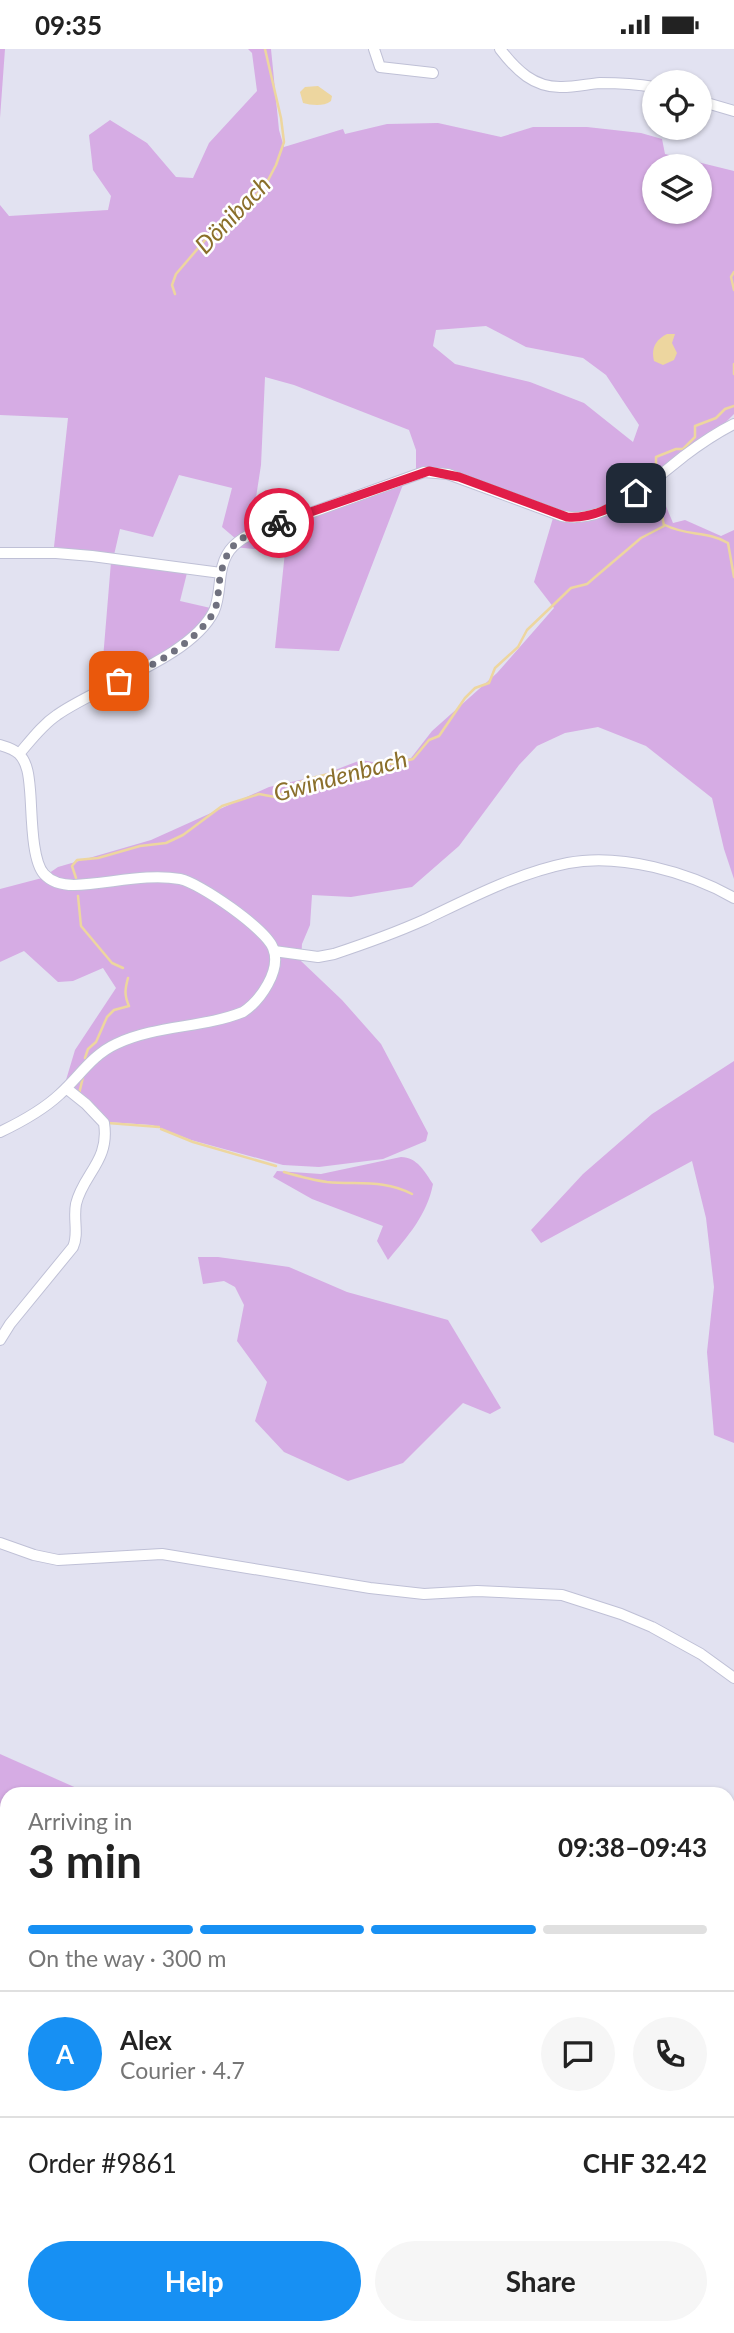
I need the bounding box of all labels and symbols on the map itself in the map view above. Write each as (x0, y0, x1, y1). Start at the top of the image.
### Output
water label: Dönibach (188, 169, 276, 259)
pin (606, 463, 666, 523)
courier (244, 488, 314, 558)
pin (89, 651, 149, 711)
water label: Gwindenbach (270, 743, 410, 807)

